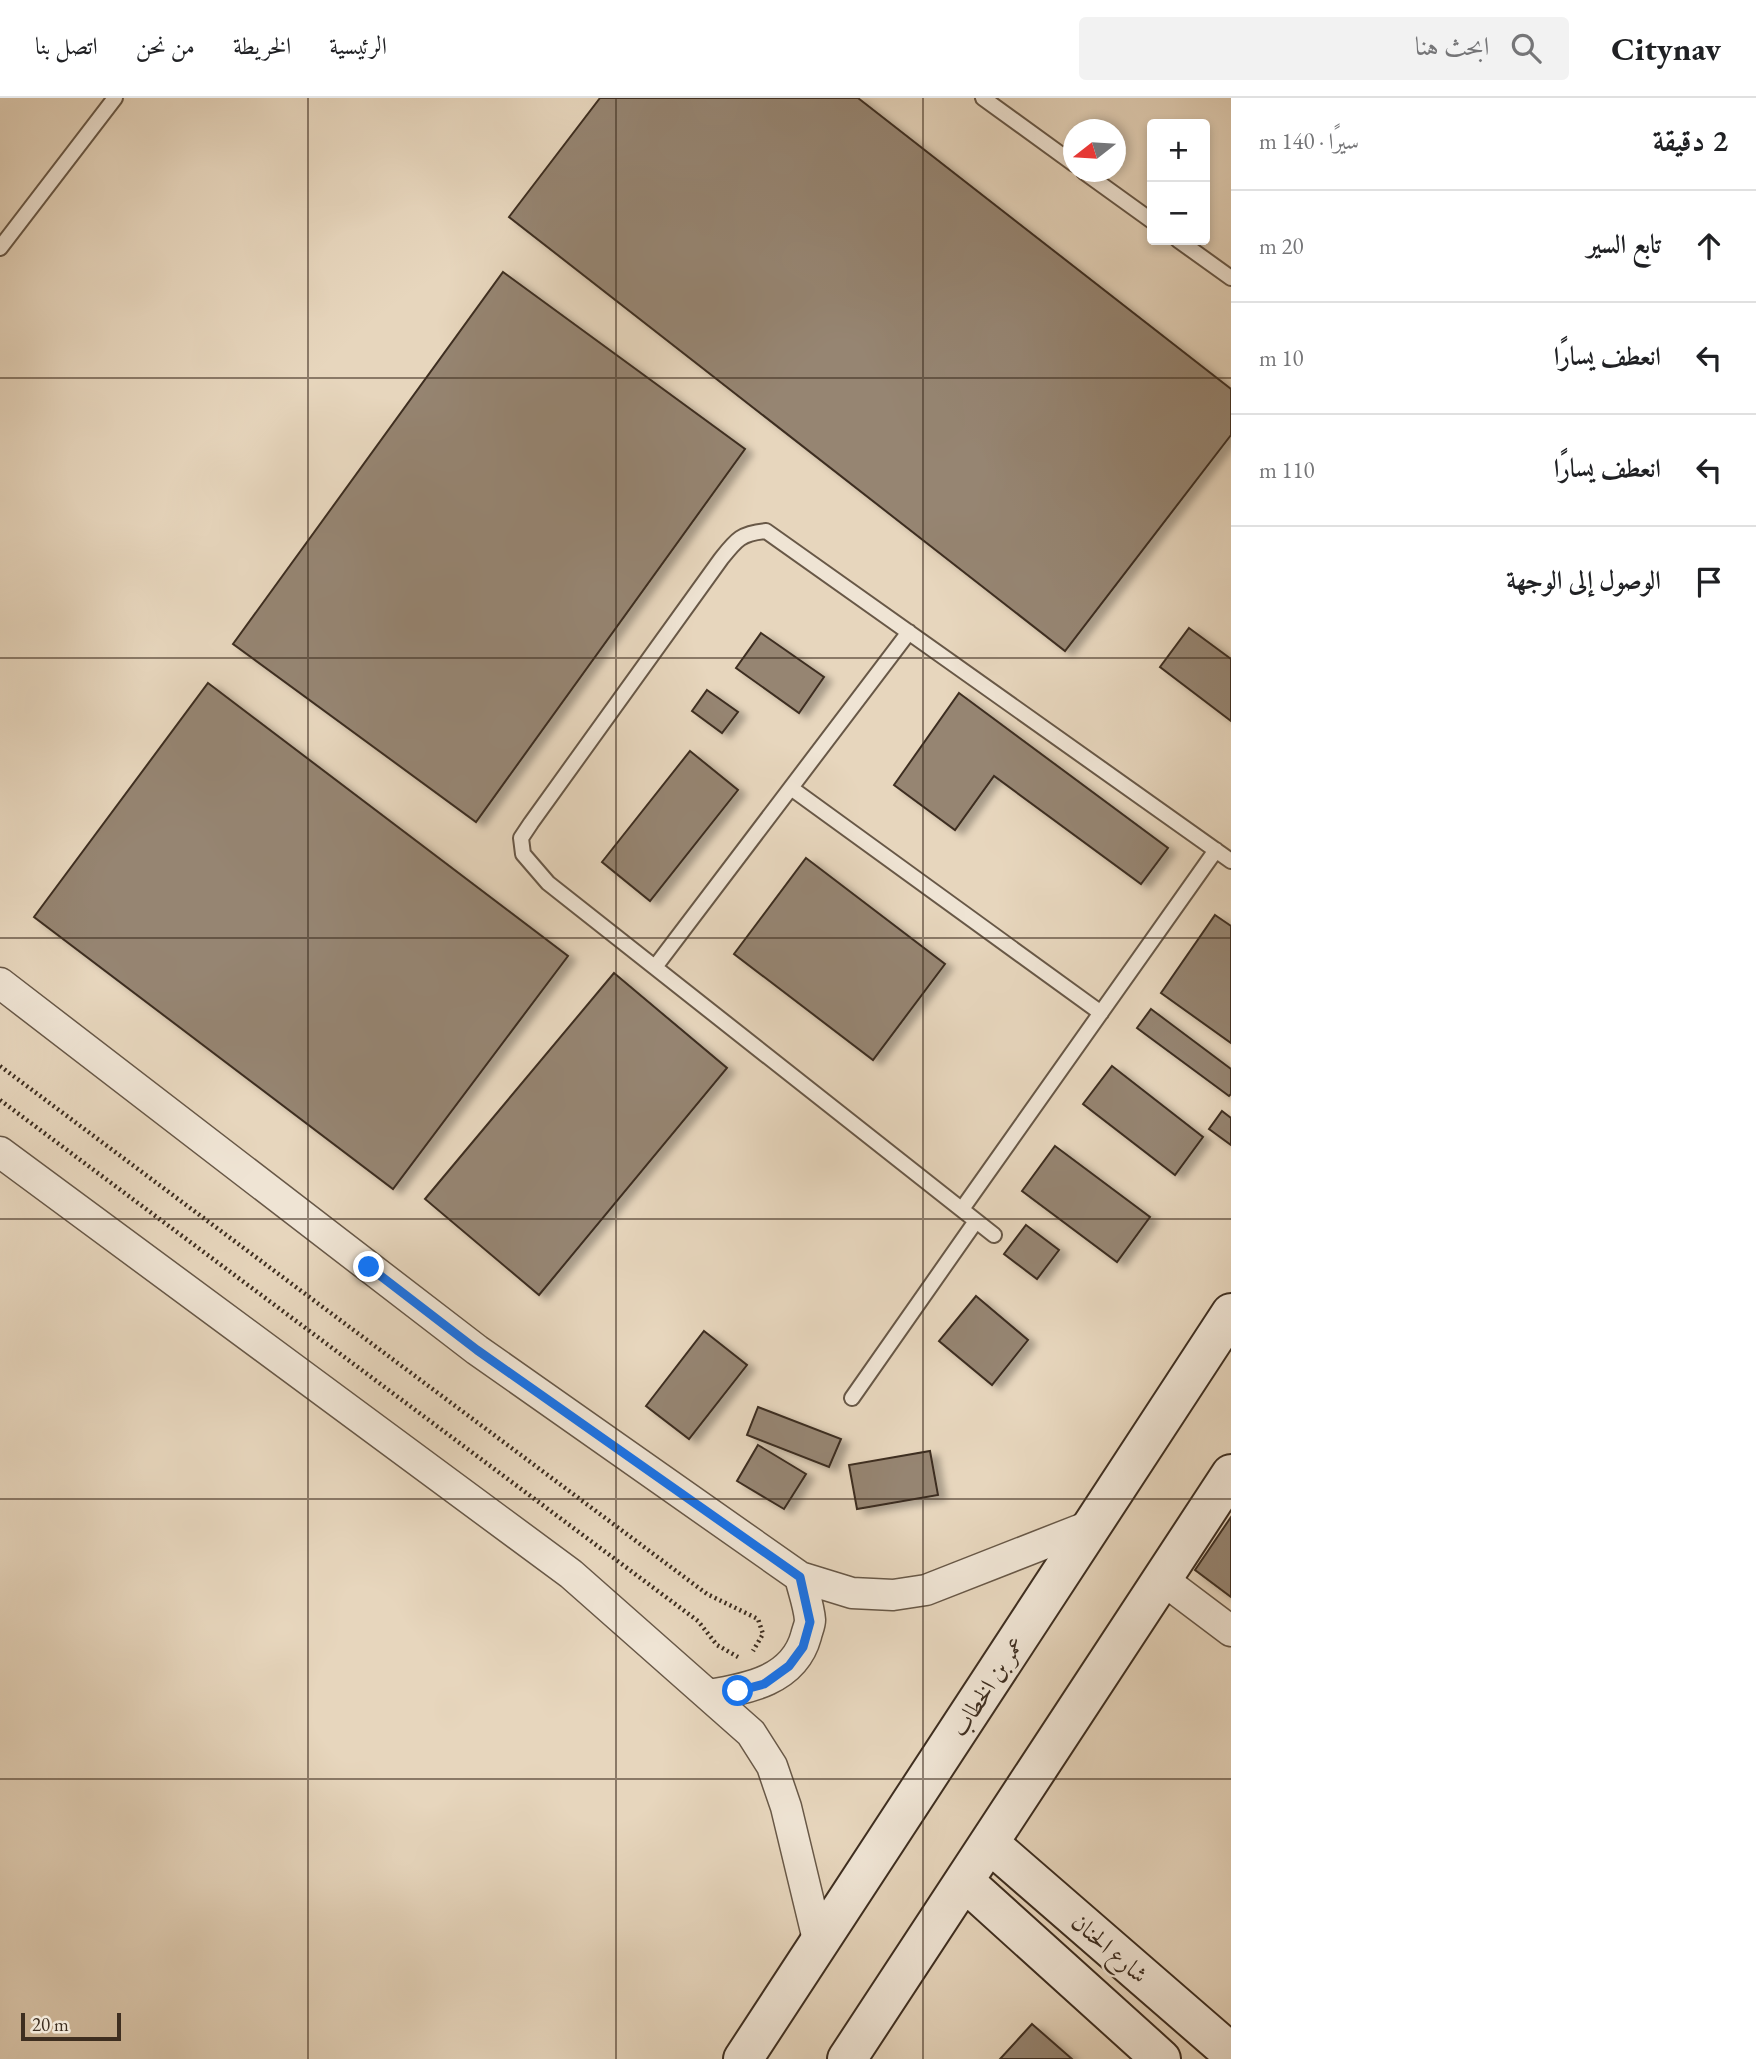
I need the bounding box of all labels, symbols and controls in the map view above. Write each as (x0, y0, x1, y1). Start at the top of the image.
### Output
search box (1079, 17, 1569, 80)
text: Citynav (1611, 27, 1721, 70)
text: ابحث هنا (1415, 29, 1489, 63)
icon: search (1507, 29, 1545, 67)
text: اتصل بنا (35, 30, 98, 61)
text: من نحن (136, 30, 195, 61)
text: الخريطة (233, 30, 291, 61)
text: الرئيسية (329, 30, 387, 61)
north arrow (1063, 119, 1126, 182)
map controls (1147, 119, 1210, 245)
button: + (1147, 119, 1210, 182)
text: 2 دقيقة (1653, 121, 1728, 160)
text: سيرًا · 140 m (1259, 126, 1359, 156)
button: − (1147, 182, 1210, 245)
text: تابع السير (1587, 227, 1661, 261)
icon: ahead (1690, 227, 1728, 265)
text: 20 m (1259, 231, 1304, 261)
text: انعطف يسارًا (1554, 339, 1661, 373)
icon: left (1690, 339, 1728, 377)
text: 10 m (1259, 343, 1304, 373)
text: انعطف يسارًا (1554, 451, 1661, 485)
icon: left (1690, 451, 1728, 489)
text: 110 m (1259, 455, 1315, 485)
text: الوصول إلى الوجهة (1506, 563, 1661, 597)
icon: arrive (1690, 563, 1728, 601)
route end (353, 1251, 384, 1282)
street label: عمر بن الخطاب (943, 1630, 1031, 1742)
route start (722, 1675, 753, 1706)
street label: شارع الحنان (1062, 1906, 1155, 1994)
scale bar (21, 2010, 121, 2042)
text: 20 m (32, 2012, 69, 2037)

